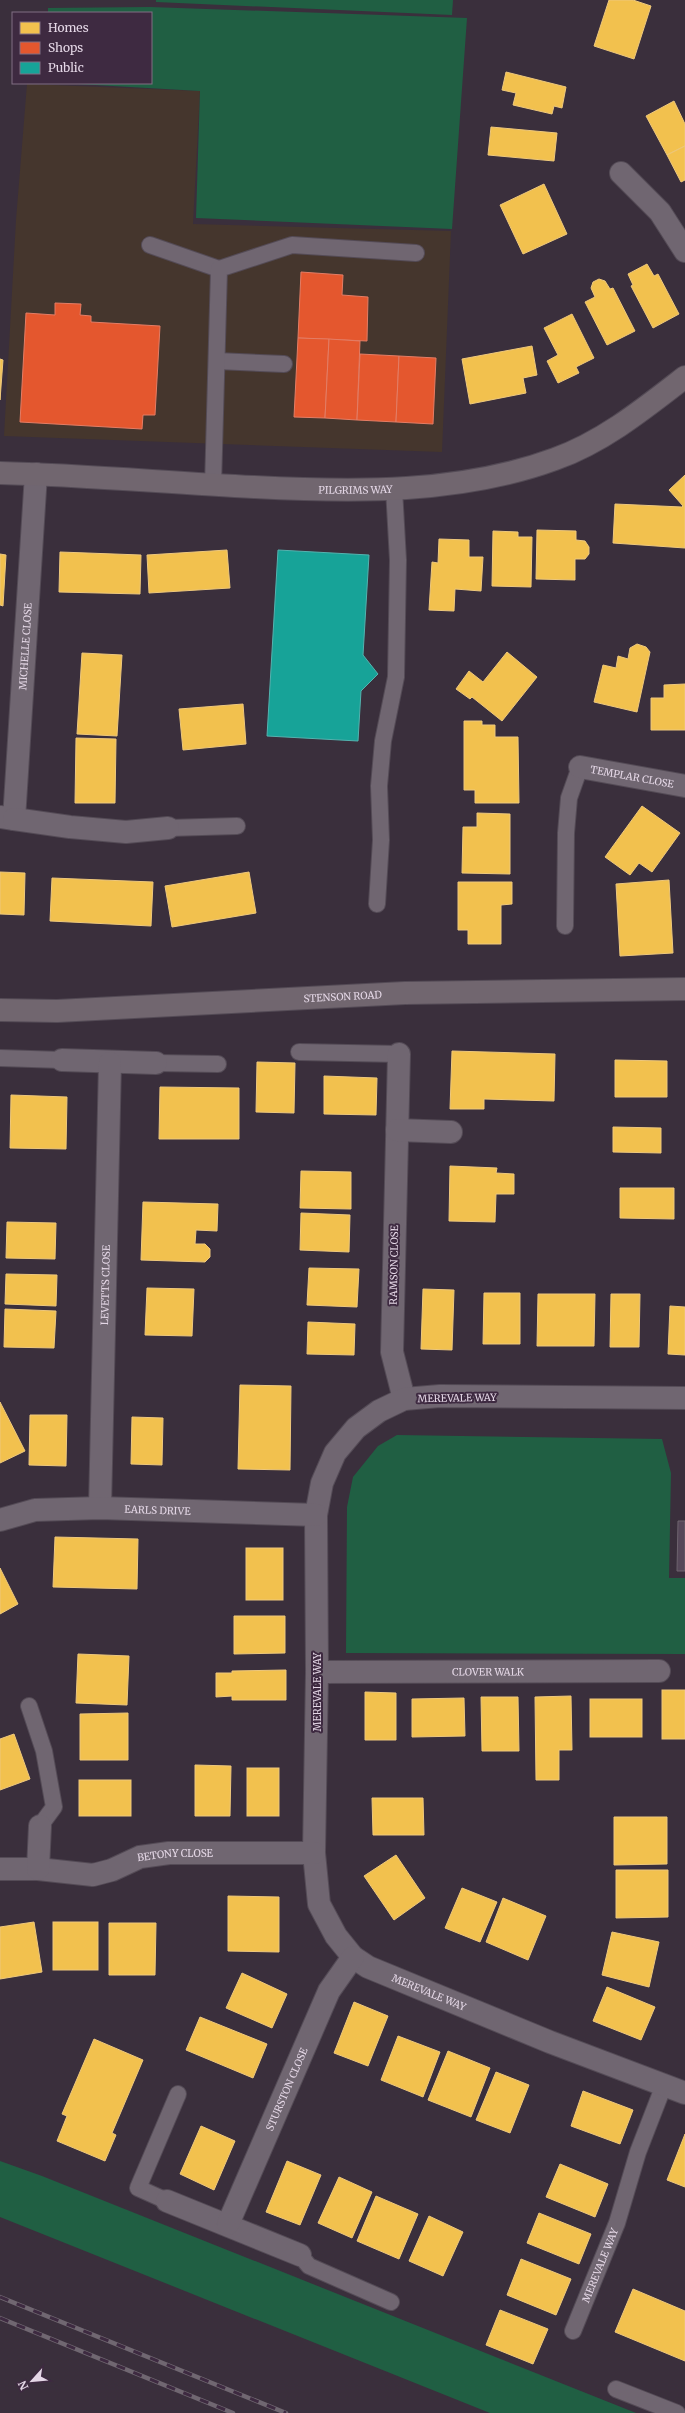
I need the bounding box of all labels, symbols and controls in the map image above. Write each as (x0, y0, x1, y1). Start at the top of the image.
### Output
legend (12, 12, 152, 84)
text: Homes (48, 20, 89, 35)
text: Shops (48, 40, 83, 55)
text: Public (48, 60, 84, 75)
street label: PILGRIMS WAY (318, 482, 393, 496)
street label: MICHELLE CLOSE (16, 602, 34, 691)
street label: TEMPLAR CLOSE (589, 763, 676, 790)
street label: STENSON ROAD (303, 988, 383, 1005)
street label: RAMSON CLOSE (387, 1224, 401, 1305)
street label: LEVETTS CLOSE (98, 1244, 112, 1325)
street label: MEREVALE WAY (417, 1391, 497, 1405)
street label: EARLS DRIVE (124, 1502, 192, 1517)
street label: MEREVALE WAY (311, 1652, 324, 1732)
street label: CLOVER WALK (452, 1665, 525, 1678)
street label: BETONY CLOSE (136, 1846, 213, 1864)
street label: MEREVALE WAY (390, 1971, 469, 2013)
street label: STURSTON CLOSE (263, 2045, 310, 2133)
street label: MEREVALE WAY (579, 2226, 621, 2304)
north arrow (12, 2361, 52, 2401)
text: N (15, 2378, 31, 2393)

